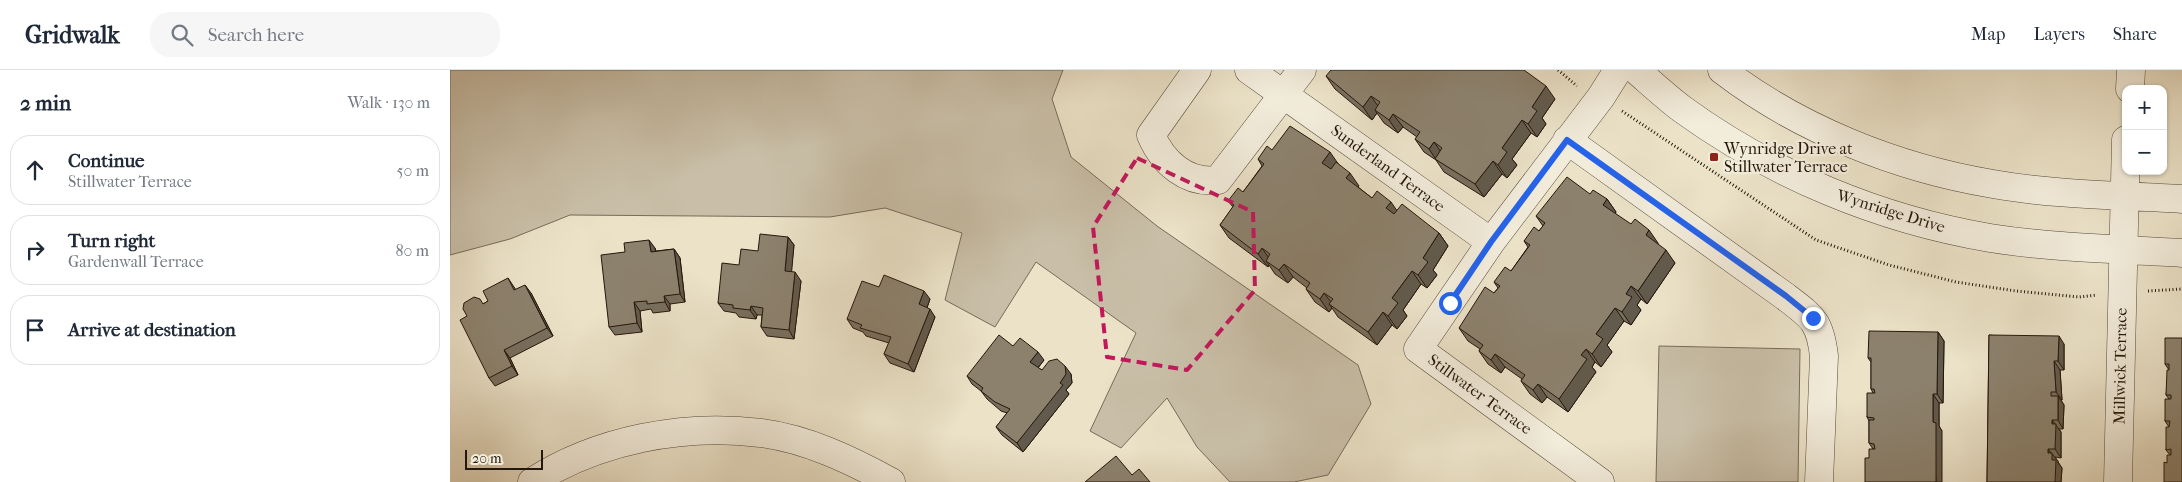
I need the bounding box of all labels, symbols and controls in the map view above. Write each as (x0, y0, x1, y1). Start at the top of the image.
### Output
search box (150, 12, 500, 57)
text: Gridwalk (25, 21, 120, 49)
icon: search (168, 21, 196, 49)
text: Search here (208, 24, 304, 46)
text: Map (1971, 24, 2005, 45)
text: Layers (2033, 24, 2085, 45)
text: Share (2113, 24, 2157, 45)
map controls (2122, 85, 2167, 175)
button: + (2122, 85, 2167, 130)
text: 2 min (20, 91, 71, 115)
text: Walk · 130 m (347, 93, 430, 112)
street label: Sunderland Terrace (1327, 120, 1449, 216)
button: − (2122, 130, 2167, 175)
place label: Wynridge Drive at Stillwater Terrace (1723, 139, 1853, 176)
text: Continue (68, 150, 144, 172)
marker: Wynridge Drive at Stillwater Terrace (1708, 151, 1720, 163)
icon: ahead (21, 156, 49, 184)
text: 50 m (397, 161, 429, 180)
text: Stillwater Terrace (68, 172, 192, 191)
street label: Wynridge Drive (1834, 185, 1948, 237)
text: Turn right (68, 230, 155, 252)
icon: right (21, 236, 49, 264)
text: 80 m (395, 241, 429, 260)
text: Gardenwall Terrace (68, 252, 204, 271)
route start (1439, 292, 1462, 315)
route end (1802, 307, 1825, 330)
street label: Millwick Terrace (2109, 307, 2131, 424)
icon: arrive (21, 316, 49, 344)
text: Arrive at destination (68, 319, 236, 341)
street label: Stillwater Terrace (1424, 350, 1536, 438)
scale bar (465, 447, 542, 470)
text: 20 m (472, 450, 502, 467)

